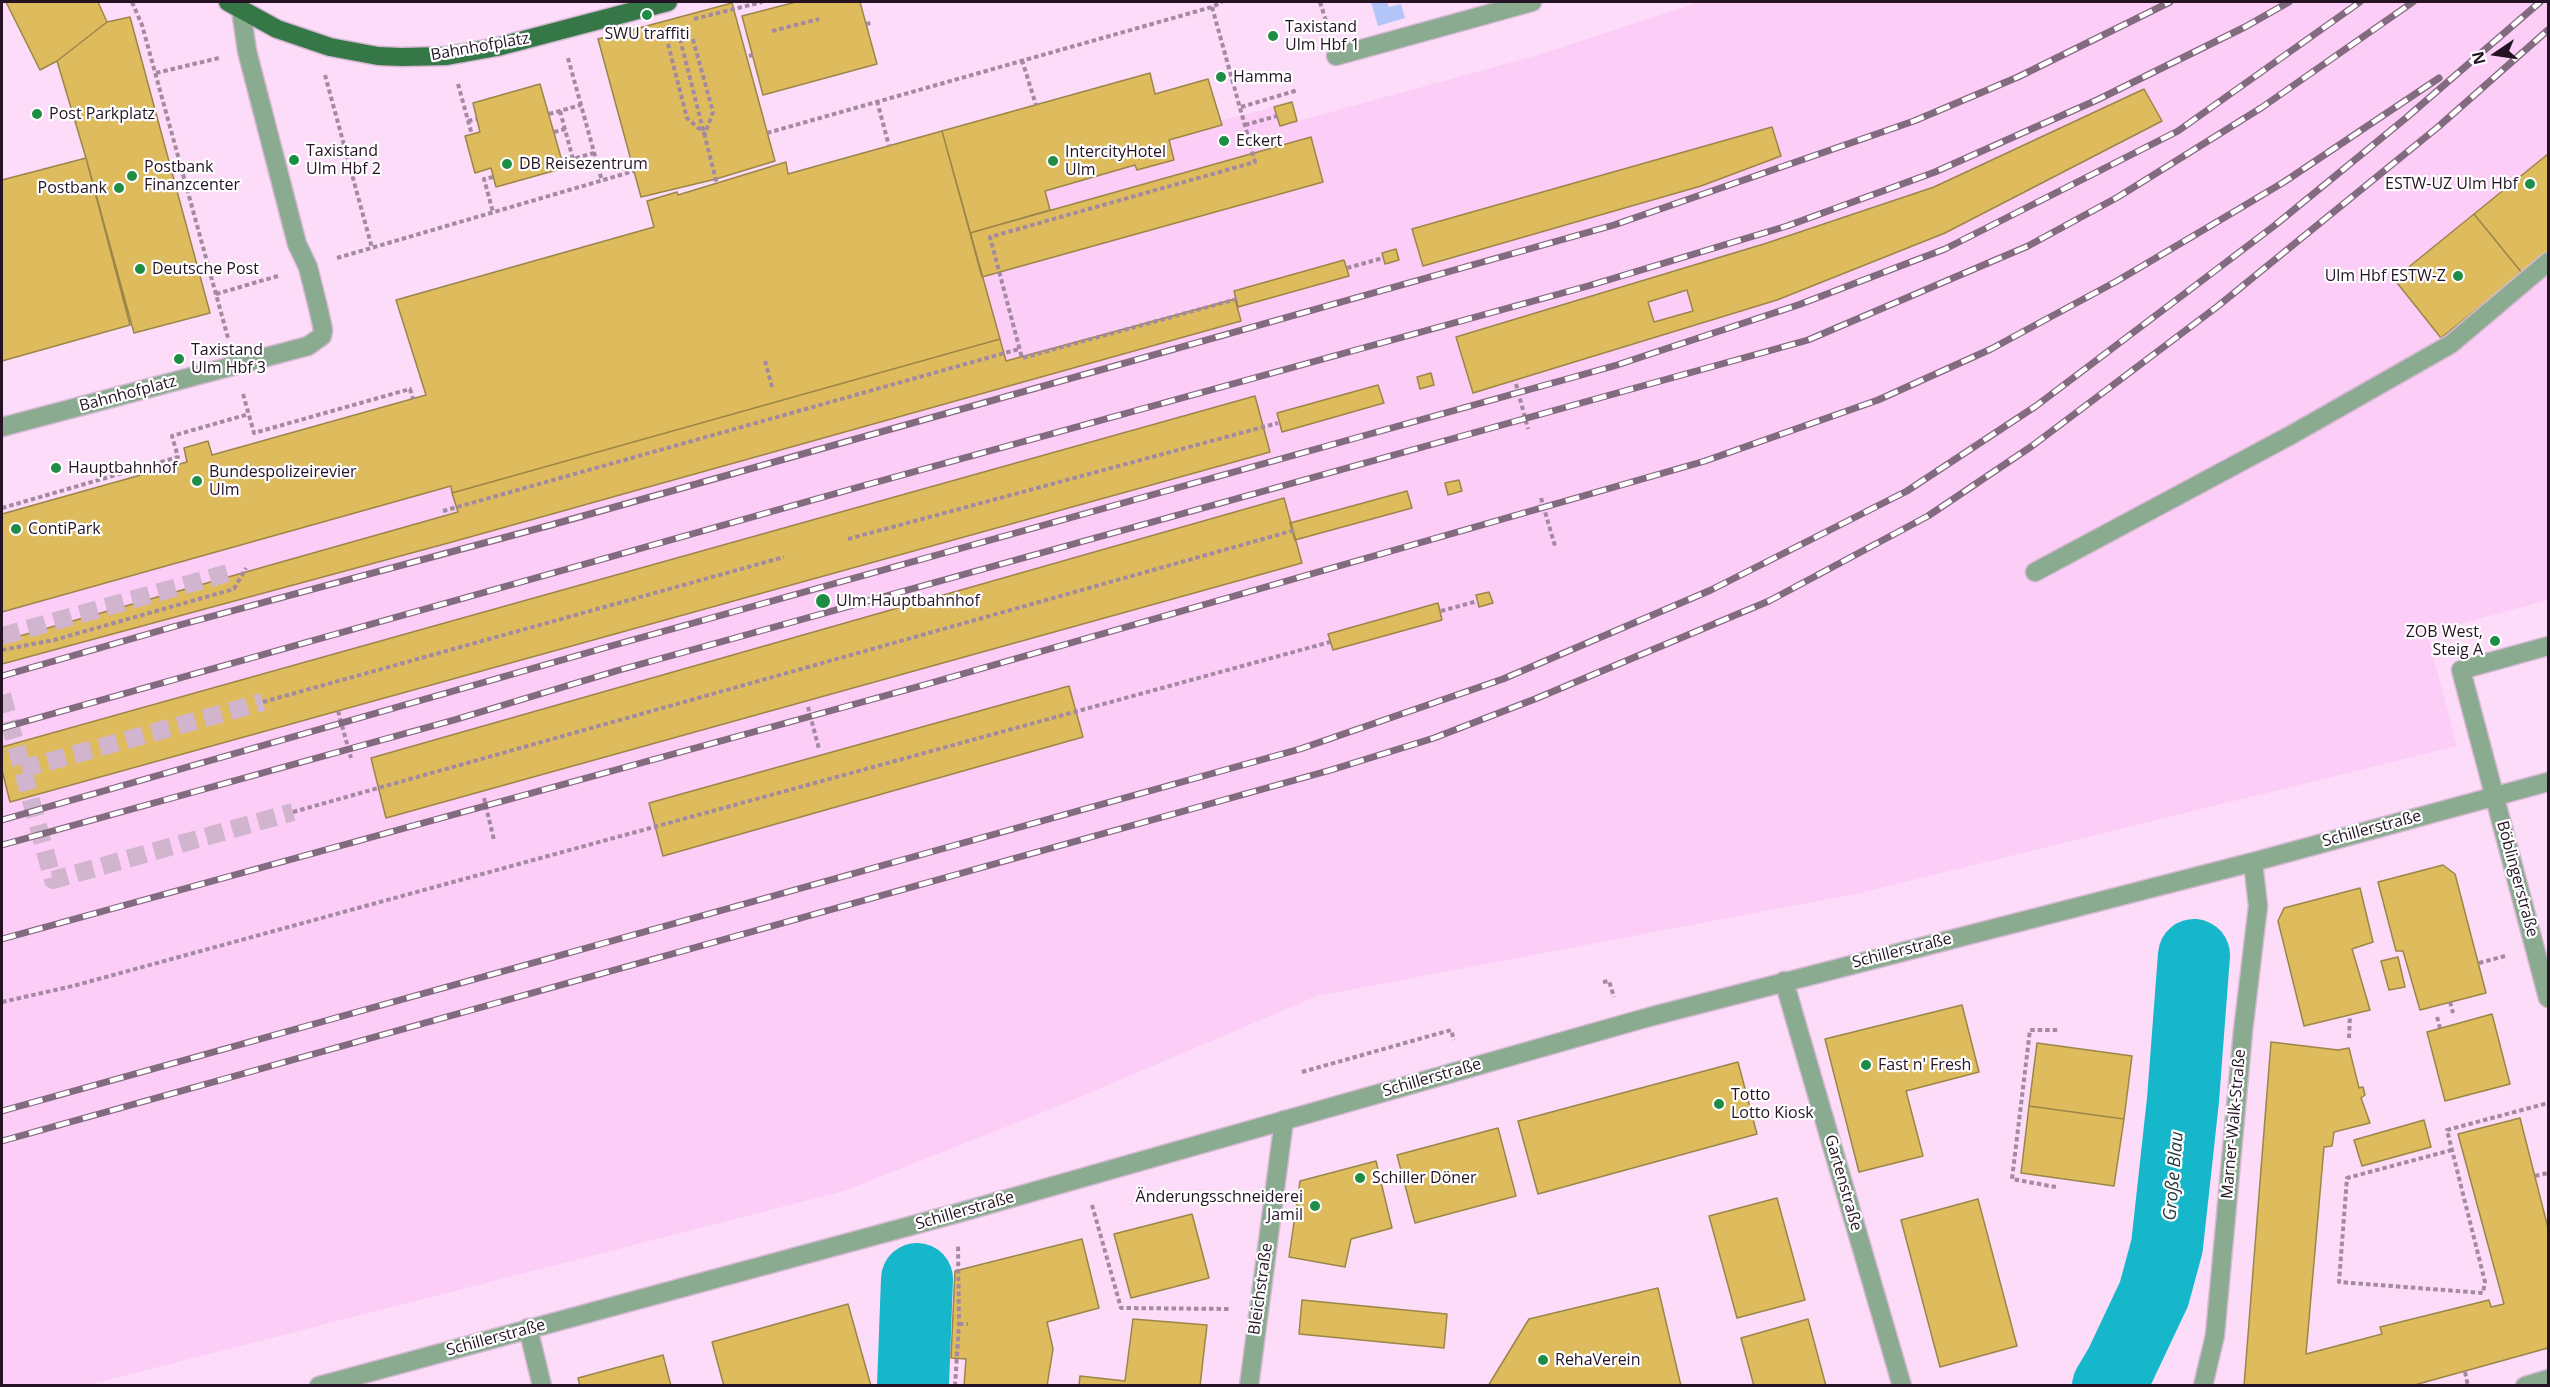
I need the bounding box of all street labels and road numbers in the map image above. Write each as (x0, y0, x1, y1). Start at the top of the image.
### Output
street label: Bahnhofplatz (429, 29, 531, 65)
street label: Bahnhofplatz (77, 372, 179, 416)
street label: Schillerstraße (2320, 807, 2424, 851)
street label: Böblingerstraße (2492, 819, 2542, 939)
street label: Schillerstraße (1850, 929, 1954, 973)
street label: Marner-Walk-Straße (2218, 1048, 2250, 1200)
street label: Schillerstraße (1381, 1055, 1483, 1101)
street label: Gartenstraße (1820, 1133, 1866, 1233)
street label: Schillerstraße (914, 1188, 1016, 1234)
street label: Bleichstraße (1245, 1242, 1277, 1336)
street label: Schillerstraße (444, 1316, 548, 1360)

